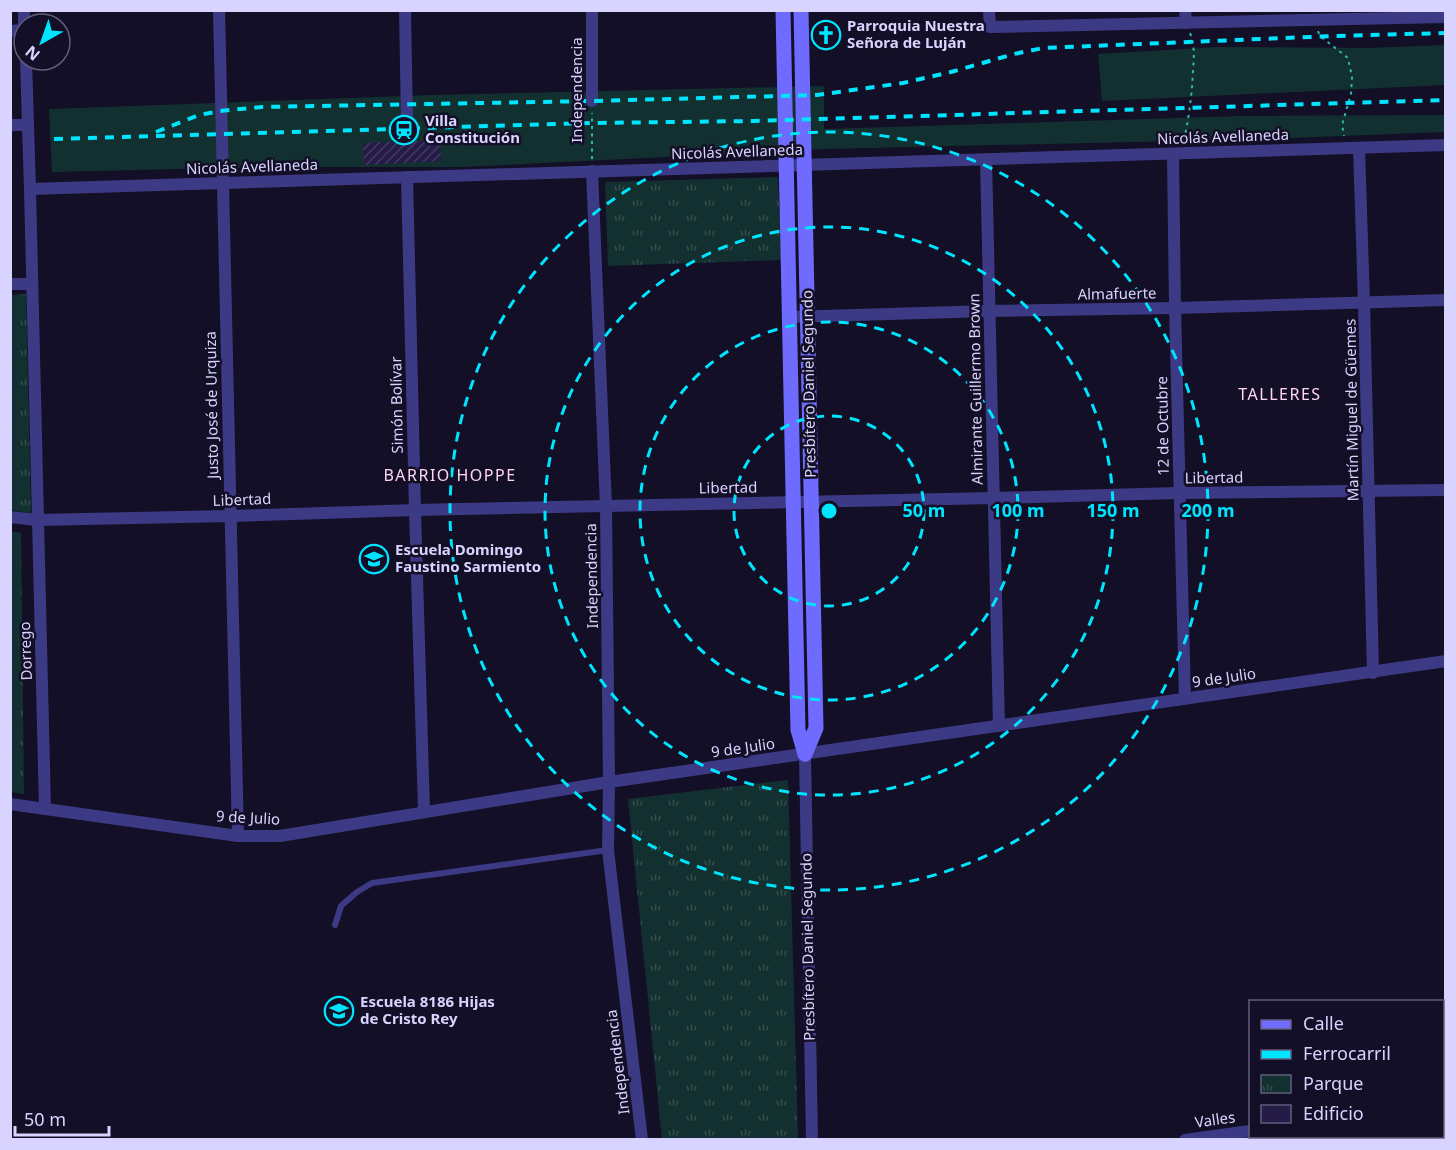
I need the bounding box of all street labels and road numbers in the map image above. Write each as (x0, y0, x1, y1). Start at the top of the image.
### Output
street label: Independencia (566, 37, 586, 143)
street label: Nicolás Avellaneda (1157, 124, 1289, 148)
street label: Nicolás Avellaneda (671, 139, 803, 163)
street label: Nicolás Avellaneda (186, 154, 318, 178)
street label: Almafuerte (1077, 282, 1157, 304)
street label: Presbítero Daniel Segundo (796, 290, 820, 478)
street label: Almirante Guillermo Brown (963, 293, 987, 485)
street label: Martín Miguel de Güemes (1339, 318, 1363, 502)
street label: Justo José de Urquiza (200, 331, 222, 481)
street label: Simón Bolívar (385, 356, 407, 454)
street label: 12 de Octubre (1151, 376, 1173, 476)
street label: Libertad (1184, 466, 1243, 488)
street label: Libertad (698, 476, 757, 498)
street label: Libertad (212, 488, 272, 510)
street label: Independencia (580, 523, 602, 629)
street label: Dorrego (14, 621, 36, 681)
street label: 9 de Julio (1191, 663, 1257, 691)
street label: 9 de Julio (710, 733, 776, 761)
street label: 9 de Julio (215, 805, 281, 829)
street label: Presbítero Daniel Segundo (795, 853, 819, 1041)
street label: Independencia (601, 1009, 633, 1116)
street label: Valles (1193, 1106, 1236, 1132)

